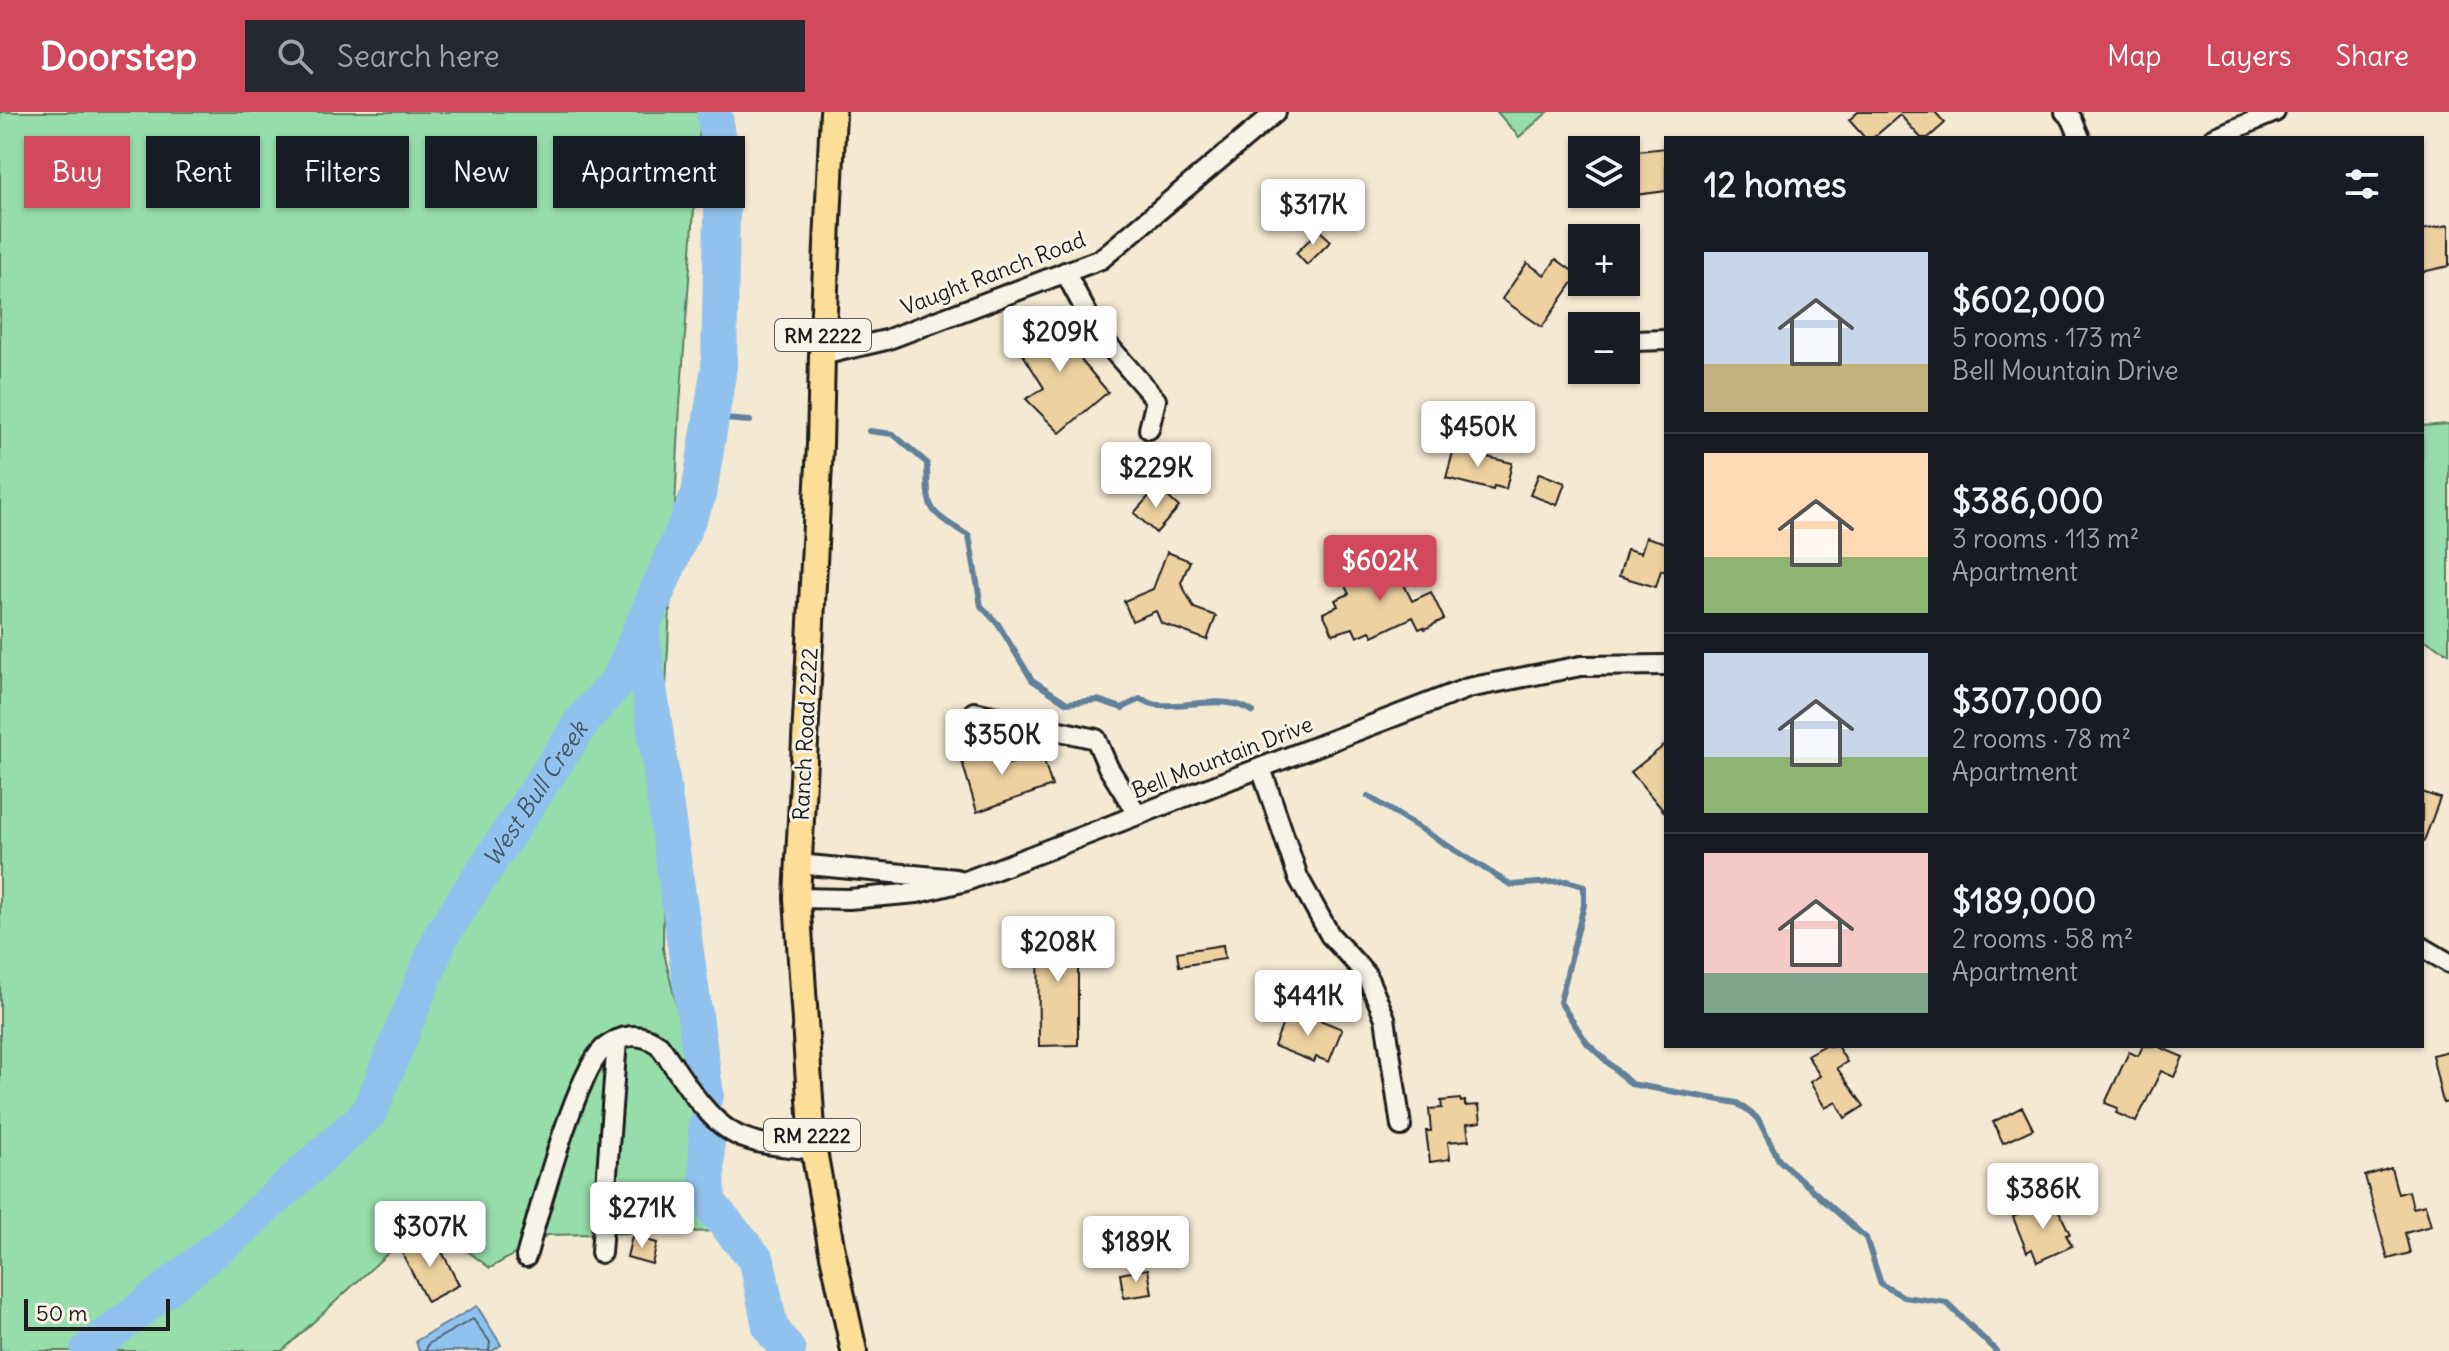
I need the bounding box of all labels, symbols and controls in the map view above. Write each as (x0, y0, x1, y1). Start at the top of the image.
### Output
search box (245, 20, 805, 92)
text: Doorstep (40, 33, 197, 80)
icon: search (273, 34, 317, 78)
text: Search here (337, 37, 500, 75)
text: Map (2107, 38, 2162, 74)
text: Layers (2206, 38, 2292, 74)
text: Share (2336, 38, 2409, 74)
chip: Buy (24, 136, 130, 208)
chip: Rent (146, 136, 260, 208)
chip: Filters (276, 136, 409, 208)
chip: New (425, 136, 537, 208)
chip: Apartment (553, 136, 745, 208)
map controls (1568, 136, 1640, 384)
button: layers (1568, 136, 1640, 208)
icon: filters (2340, 162, 2384, 206)
text: 12 homes (1704, 163, 1847, 206)
pin: $317K (1257, 179, 1369, 247)
text: $317K (1279, 188, 1347, 221)
button: + (1568, 224, 1640, 296)
street label: Vaught Ranch Road (897, 225, 1089, 321)
text: $602,000 (1952, 278, 2106, 321)
icon: home (1768, 284, 1864, 380)
pin: $209K (1004, 306, 1116, 374)
button: − (1568, 312, 1640, 384)
text: $209K (1022, 315, 1098, 348)
road number: RM 2222 (775, 319, 871, 351)
text: 5 rooms · 173 m² (1952, 321, 2142, 354)
text: Bell Mountain Drive (1952, 354, 2179, 387)
pin: $450K (1422, 401, 1534, 469)
text: $450K (1439, 410, 1517, 443)
pin: $229K (1100, 442, 1212, 510)
text: $229K (1119, 451, 1193, 484)
text: $386,000 (1952, 479, 2104, 522)
icon: home (1768, 485, 1864, 581)
text: 3 rooms · 113 m² (1952, 522, 2139, 555)
pin: $602K (1324, 535, 1436, 603)
text: $602K (1342, 544, 1418, 577)
text: Apartment (1952, 555, 2078, 588)
street label: Ranch Road 2222 (786, 647, 824, 821)
text: $307,000 (1952, 679, 2103, 722)
icon: home (1768, 685, 1864, 781)
pin: $350K (946, 709, 1058, 777)
street label: Bell Mountain Drive (1128, 710, 1316, 804)
water label: West Bull Creek (476, 714, 594, 872)
text: $350K (963, 718, 1041, 751)
text: 2 rooms · 78 m² (1952, 722, 2131, 755)
text: Apartment (1952, 755, 2078, 788)
text: $189,000 (1952, 879, 2096, 922)
icon: home (1768, 885, 1864, 981)
pin: $208K (1002, 916, 1114, 984)
text: 2 rooms · 58 m² (1952, 922, 2133, 955)
text: $208K (1020, 925, 1096, 958)
text: Apartment (1952, 955, 2078, 988)
pin: $441K (1252, 970, 1364, 1038)
text: $441K (1273, 979, 1343, 1012)
road number: RM 2222 (764, 1119, 860, 1151)
pin: $386K (1987, 1163, 2099, 1231)
text: $386K (2005, 1172, 2081, 1205)
pin: $271K (586, 1182, 698, 1250)
text: $271K (608, 1191, 676, 1224)
pin: $307K (374, 1201, 486, 1269)
text: $307K (393, 1210, 467, 1243)
pin: $189K (1080, 1216, 1192, 1284)
text: $189K (1101, 1225, 1171, 1258)
scale bar (24, 1295, 170, 1331)
text: 50 m (36, 1299, 88, 1327)

